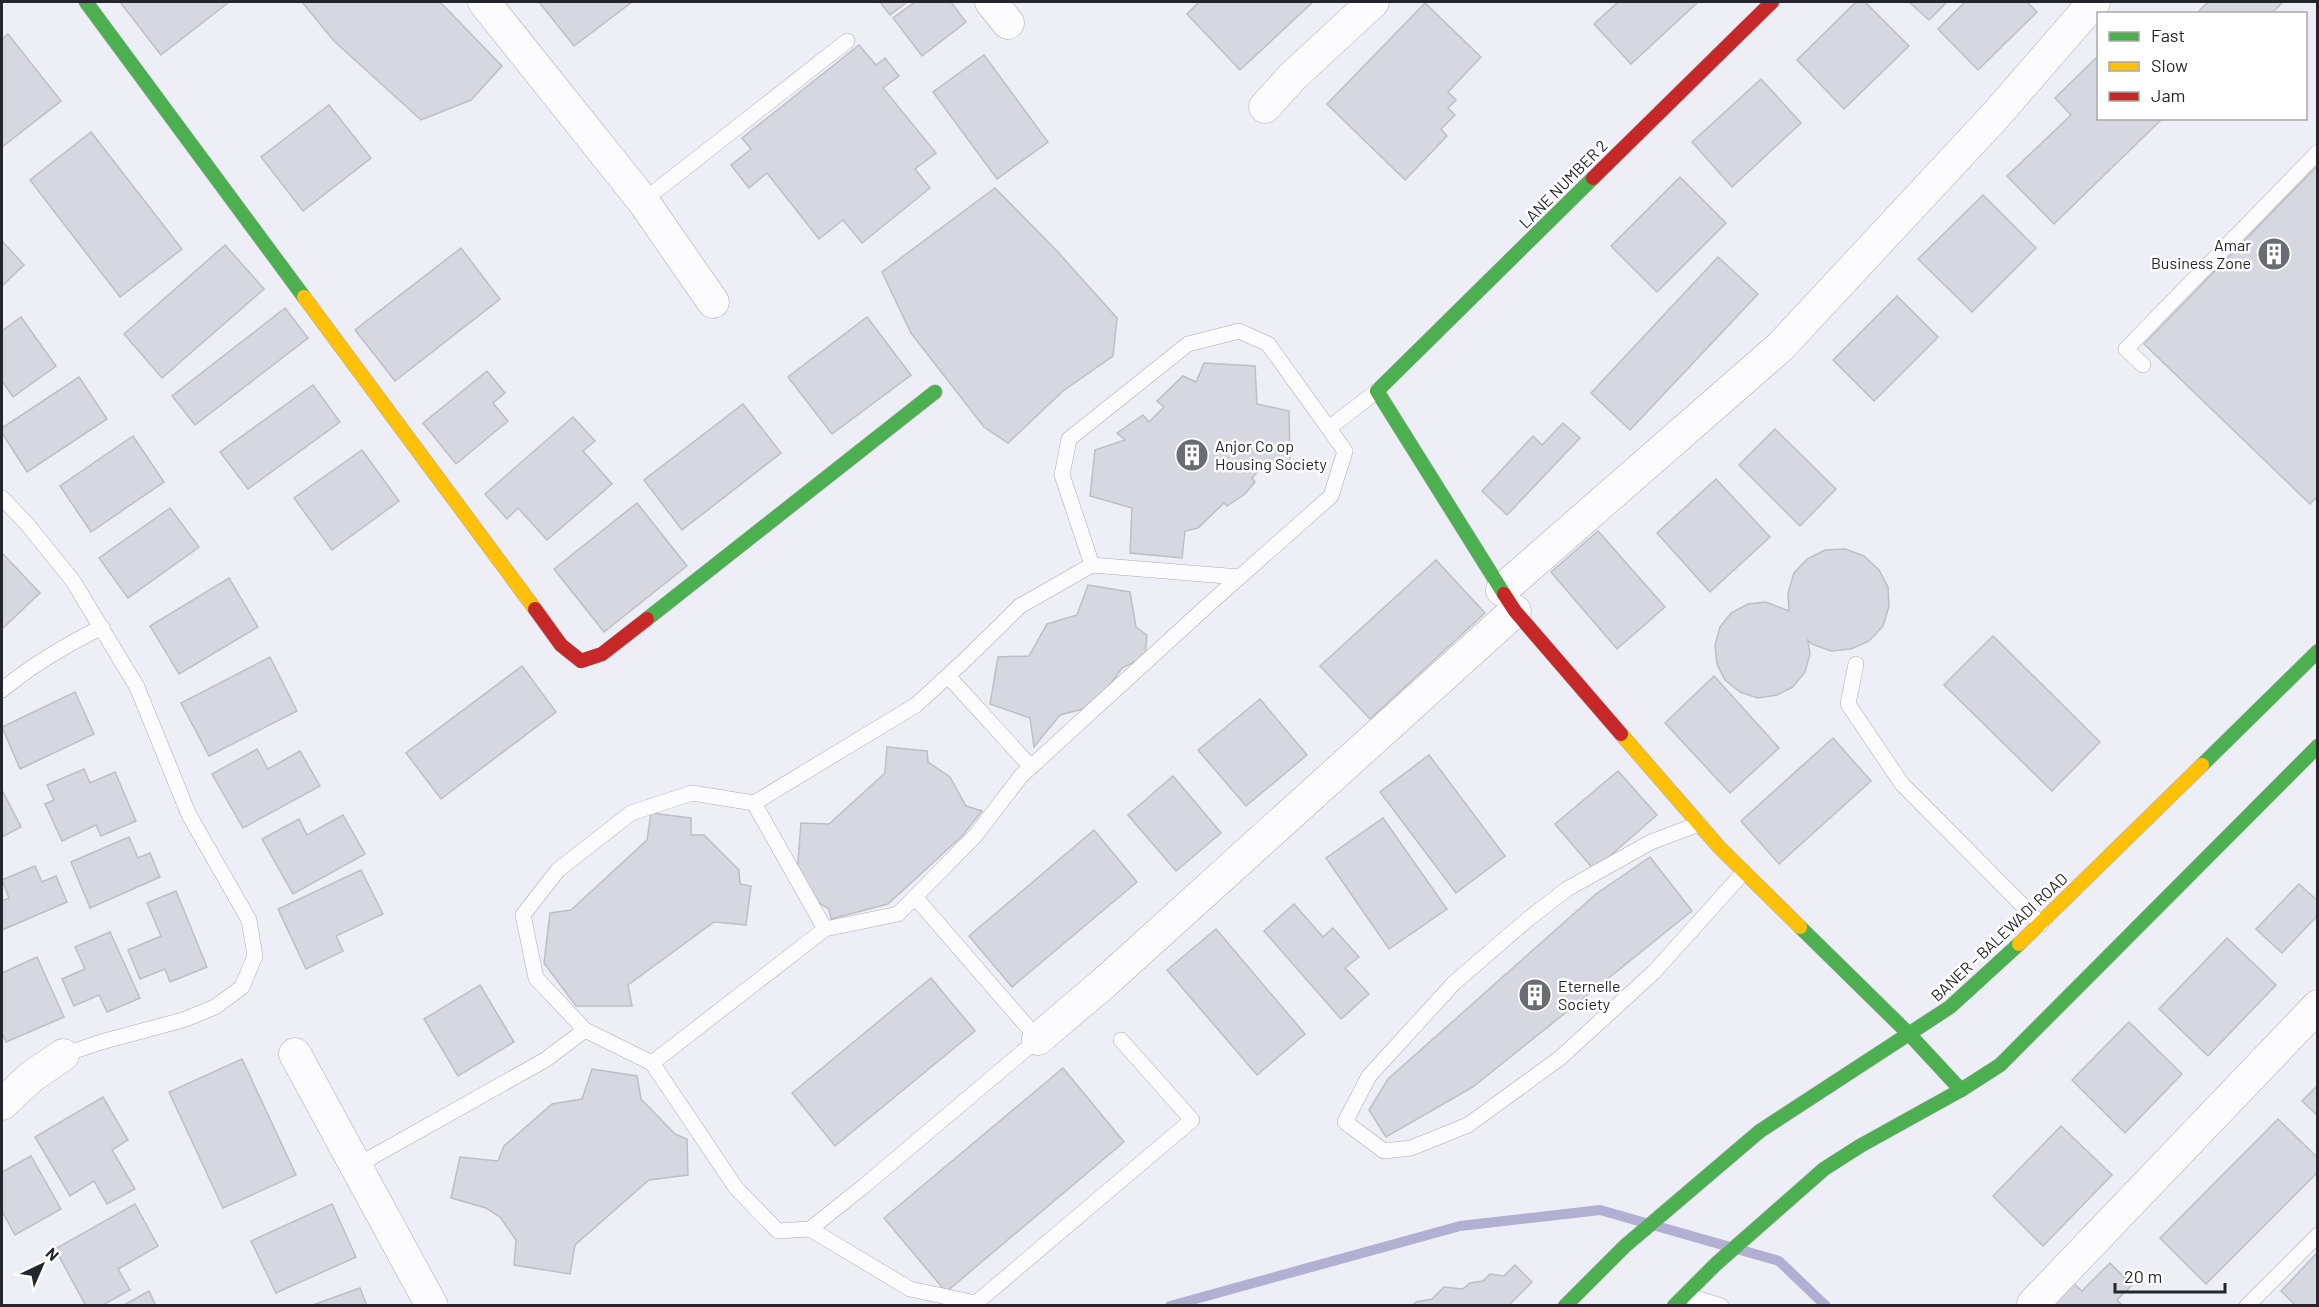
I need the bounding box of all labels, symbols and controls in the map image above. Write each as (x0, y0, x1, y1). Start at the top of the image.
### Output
legend (2097, 12, 2307, 120)
text: Fast (2151, 24, 2185, 46)
text: Slow (2151, 54, 2188, 76)
text: Jam (2151, 84, 2185, 106)
street label: LANE NUMBER 2 (1515, 136, 1611, 232)
place label: Amar Business Zone (2151, 235, 2251, 272)
building icon: Amar Business Zone (2256, 236, 2292, 272)
place label: Anjor Co op Housing Society (1215, 436, 1328, 473)
building icon: Anjor Co op Housing Society (1174, 437, 1210, 473)
street label: BANER - BALEWADI ROAD (1927, 869, 2071, 1005)
place label: Eternelle Society (1558, 976, 1621, 1013)
building icon: Eternelle Society (1517, 977, 1553, 1013)
north arrow (12, 1235, 72, 1295)
text: N (42, 1243, 63, 1264)
scale bar (2115, 1256, 2224, 1294)
text: 20 m (2124, 1265, 2162, 1287)

